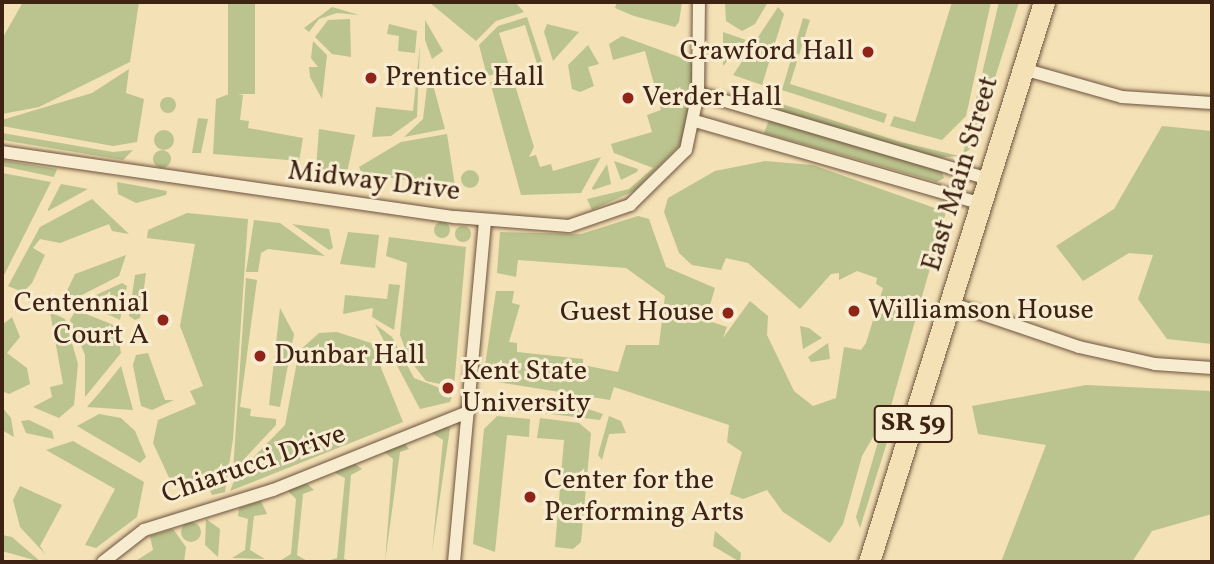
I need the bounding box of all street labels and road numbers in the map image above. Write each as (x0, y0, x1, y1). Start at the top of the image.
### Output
street label: East Main Street (915, 72, 1007, 276)
street label: Midway Drive (286, 155, 462, 209)
road number: SR 59 (873, 402, 953, 446)
street label: Chiarucci Drive (158, 418, 350, 512)

